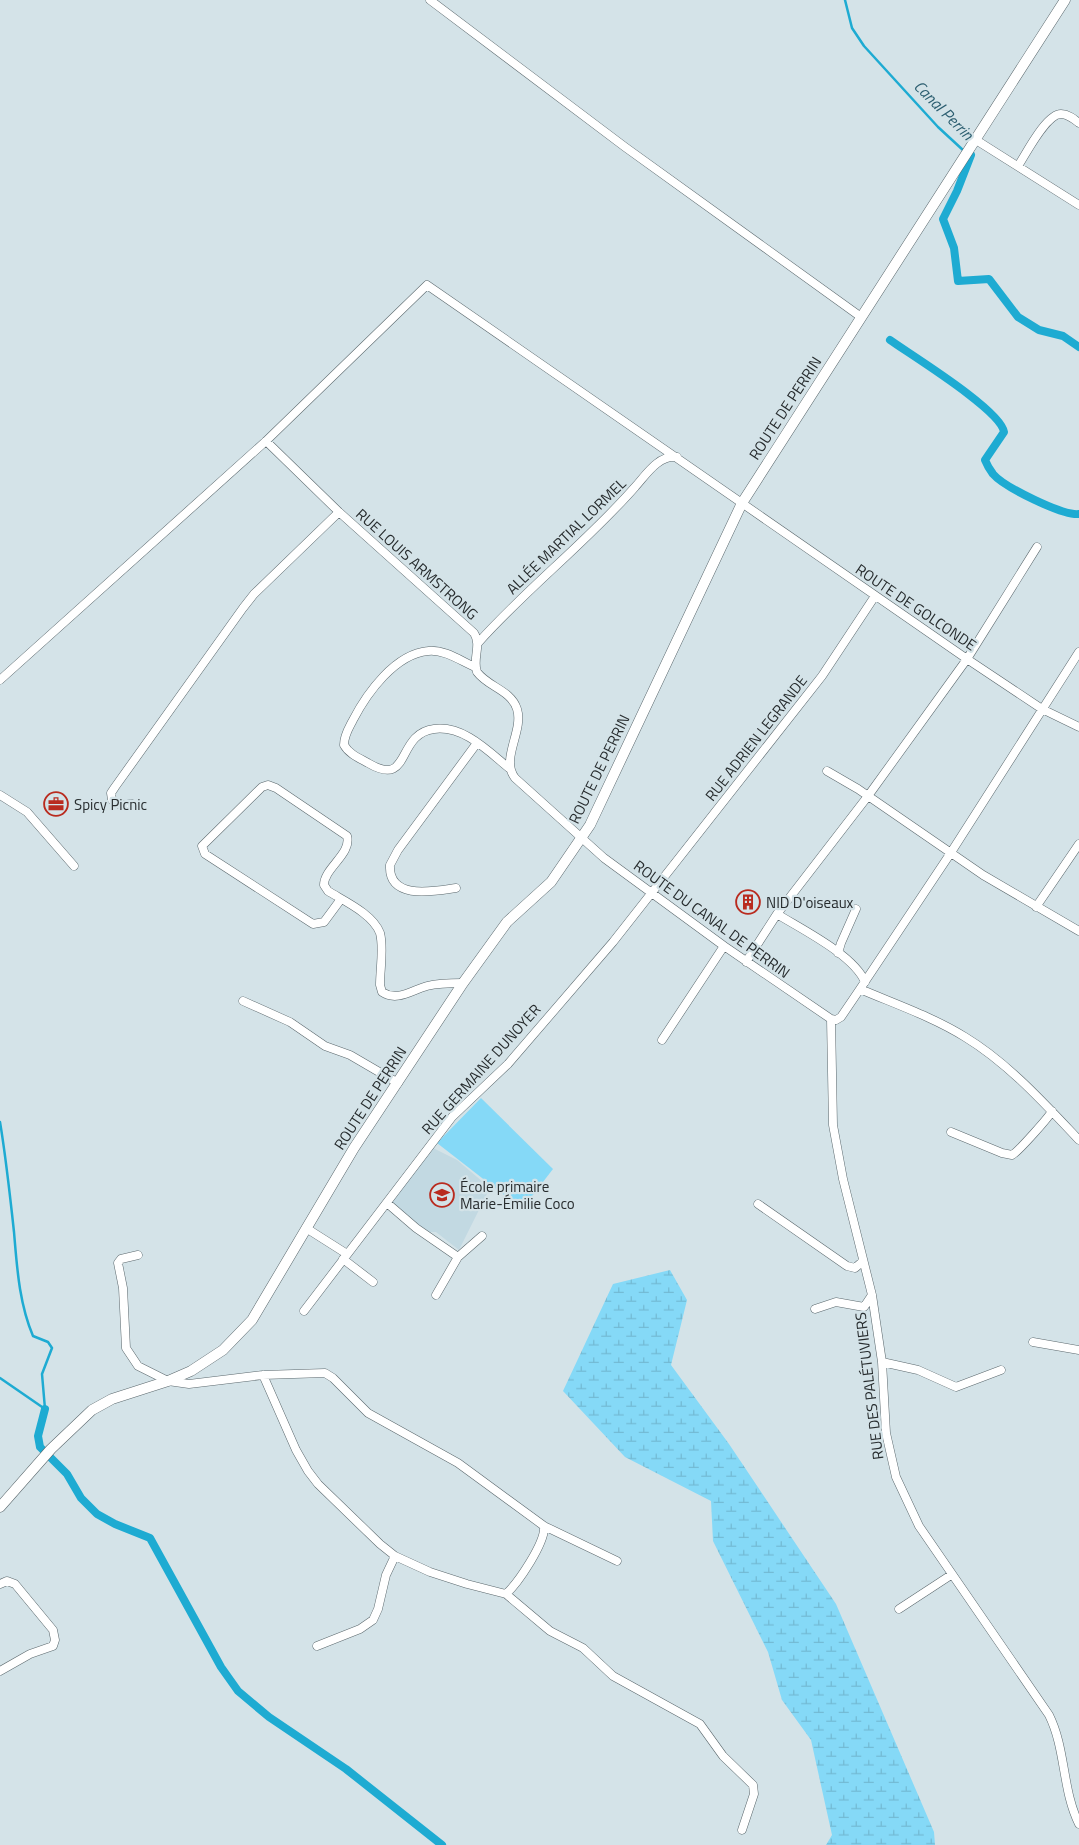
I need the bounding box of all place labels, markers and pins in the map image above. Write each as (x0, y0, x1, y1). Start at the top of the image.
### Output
office icon: Spicy Picnic (43, 791, 69, 817)
place label: Spicy Picnic (74, 793, 147, 816)
building icon: NID D'oiseaux (735, 889, 761, 915)
place label: NID D'oiseaux (766, 891, 854, 914)
place label: École primaire Marie-Émilie Coco (460, 1175, 575, 1215)
school or university icon: École primaire Marie-Émilie Coco (429, 1182, 455, 1208)

